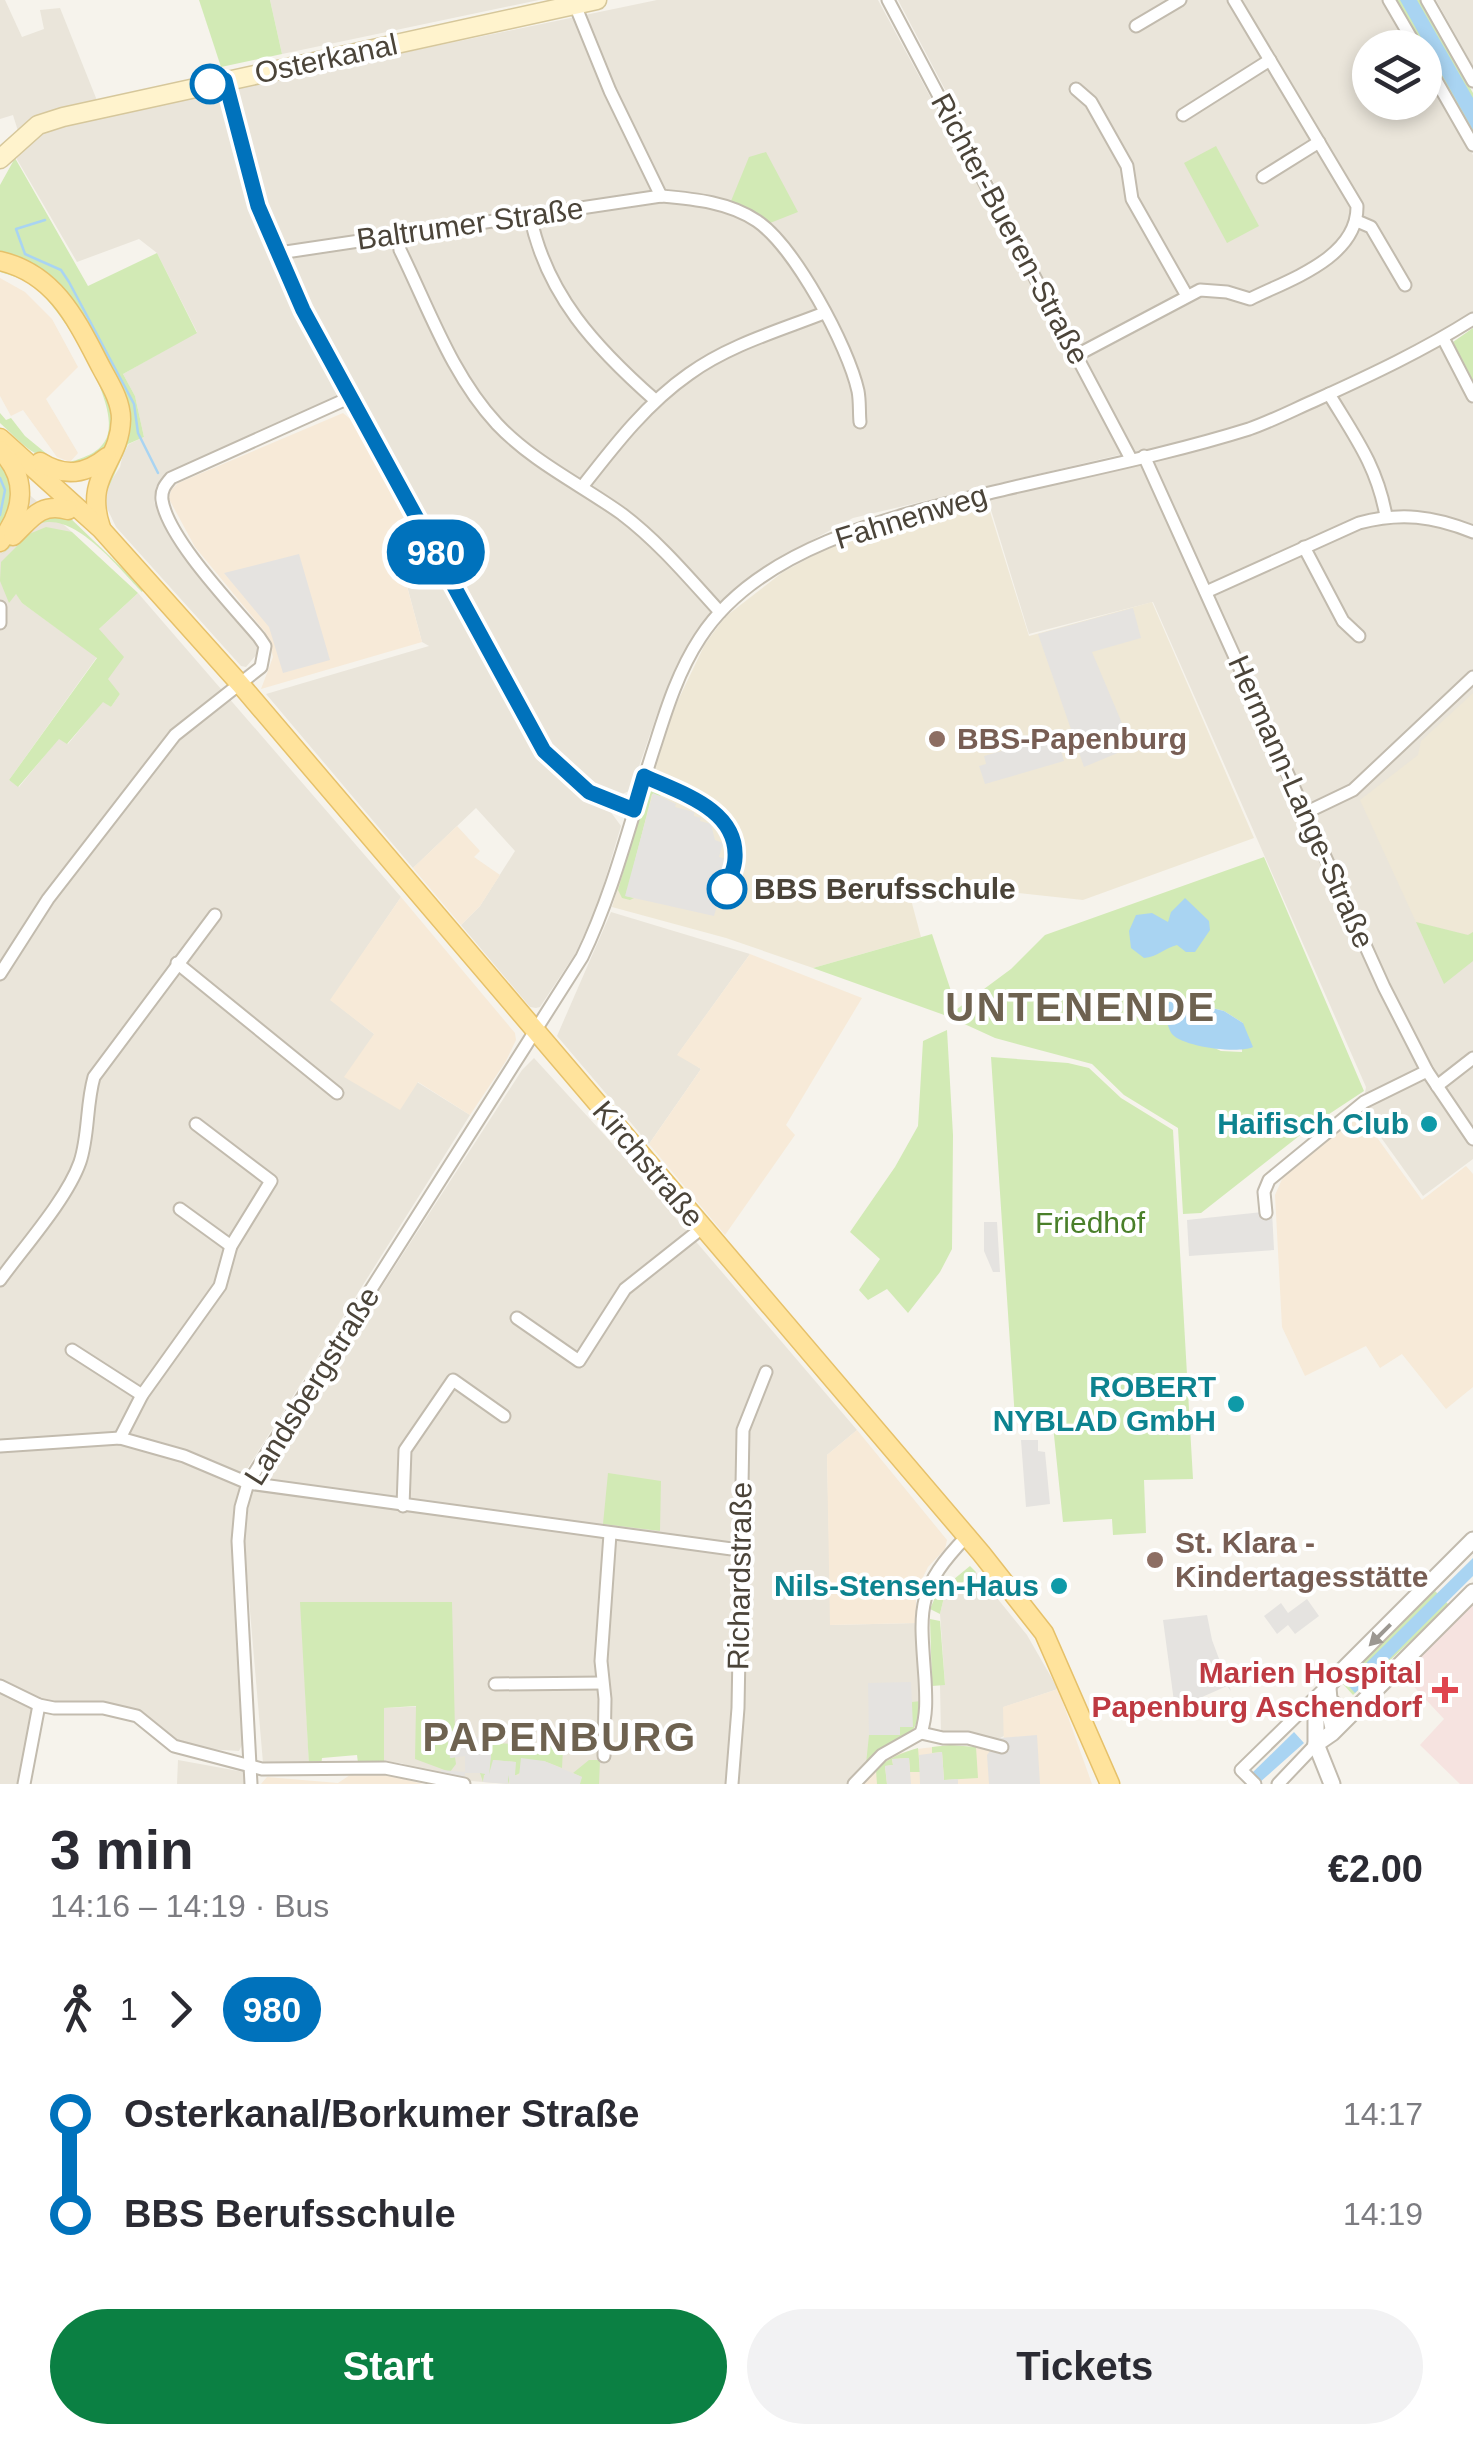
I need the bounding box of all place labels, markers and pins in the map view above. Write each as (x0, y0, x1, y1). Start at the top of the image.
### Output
unlabelled marker (191, 65, 229, 103)
place label: BBS-Papenburg (957, 722, 1187, 755)
marker: BBS-Papenburg (926, 728, 948, 750)
marker: BBS Berufsschule (708, 870, 746, 908)
place label: BBS Berufsschule (754, 872, 1016, 905)
place label: Haifisch Club (1217, 1107, 1409, 1140)
marker: Haifisch Club (1418, 1113, 1440, 1135)
place label: ROBERT NYBLAD GmbH (993, 1370, 1216, 1437)
marker: ROBERT NYBLAD GmbH (1225, 1393, 1247, 1415)
place label: St. Klara - Kindertagesstätte (1175, 1526, 1428, 1593)
marker: St. Klara - Kindertagesstätte (1144, 1549, 1166, 1571)
place label: Nils-Stensen-Haus (774, 1569, 1039, 1602)
marker: Nils-Stensen-Haus (1048, 1575, 1070, 1597)
place label: Marien Hospital Papenburg Aschendorf (1091, 1656, 1423, 1723)
marker: Marien Hospital Papenburg Aschendorf (1432, 1677, 1458, 1703)

